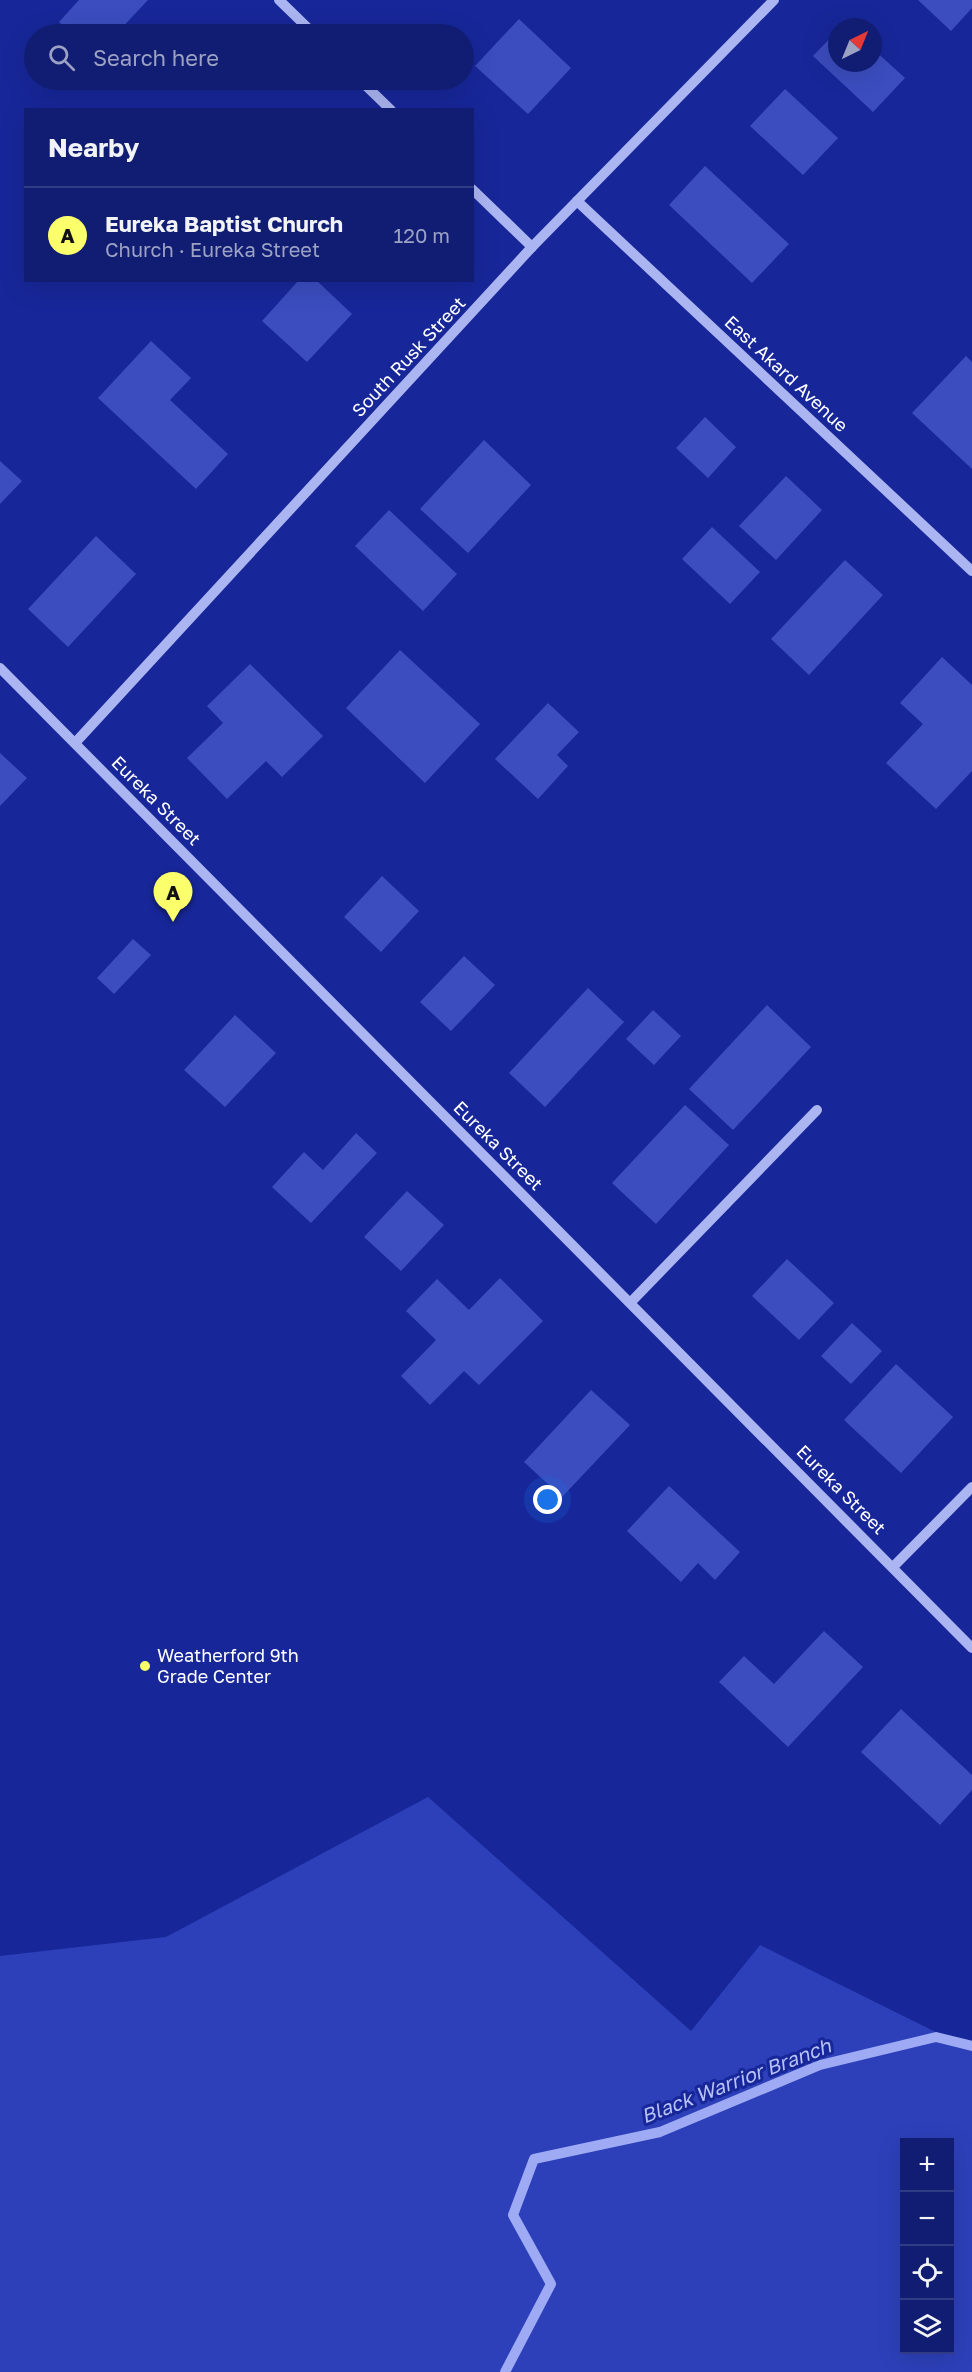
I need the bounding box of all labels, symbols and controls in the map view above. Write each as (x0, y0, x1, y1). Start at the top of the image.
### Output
north arrow (828, 18, 882, 72)
search box (24, 24, 474, 90)
icon: search (45, 41, 78, 74)
text: Search here (93, 44, 219, 71)
text: Nearby (48, 132, 139, 163)
text: Eureka Baptist Church (105, 210, 343, 237)
text: A (60, 223, 75, 247)
text: 120 m (394, 223, 450, 247)
text: Church · Eureka Street (105, 237, 320, 261)
street label: South Rusk Street (347, 292, 470, 421)
street label: East Akard Avenue (721, 311, 853, 436)
street label: Eureka Street (108, 751, 206, 849)
pin: A (154, 872, 192, 922)
street label: Eureka Street (450, 1096, 548, 1194)
street label: Eureka Street (793, 1440, 891, 1538)
your location (533, 1485, 562, 1514)
place label: Weatherford 9th Grade Center (157, 1644, 299, 1687)
marker: Weatherford 9th Grade Center (138, 1659, 152, 1673)
water label: Black Warrior Branch (637, 2032, 835, 2127)
map controls (900, 2138, 954, 2354)
button: + (900, 2138, 954, 2192)
button: − (900, 2192, 954, 2246)
button: locate (900, 2246, 954, 2300)
button: layers (900, 2300, 954, 2354)

